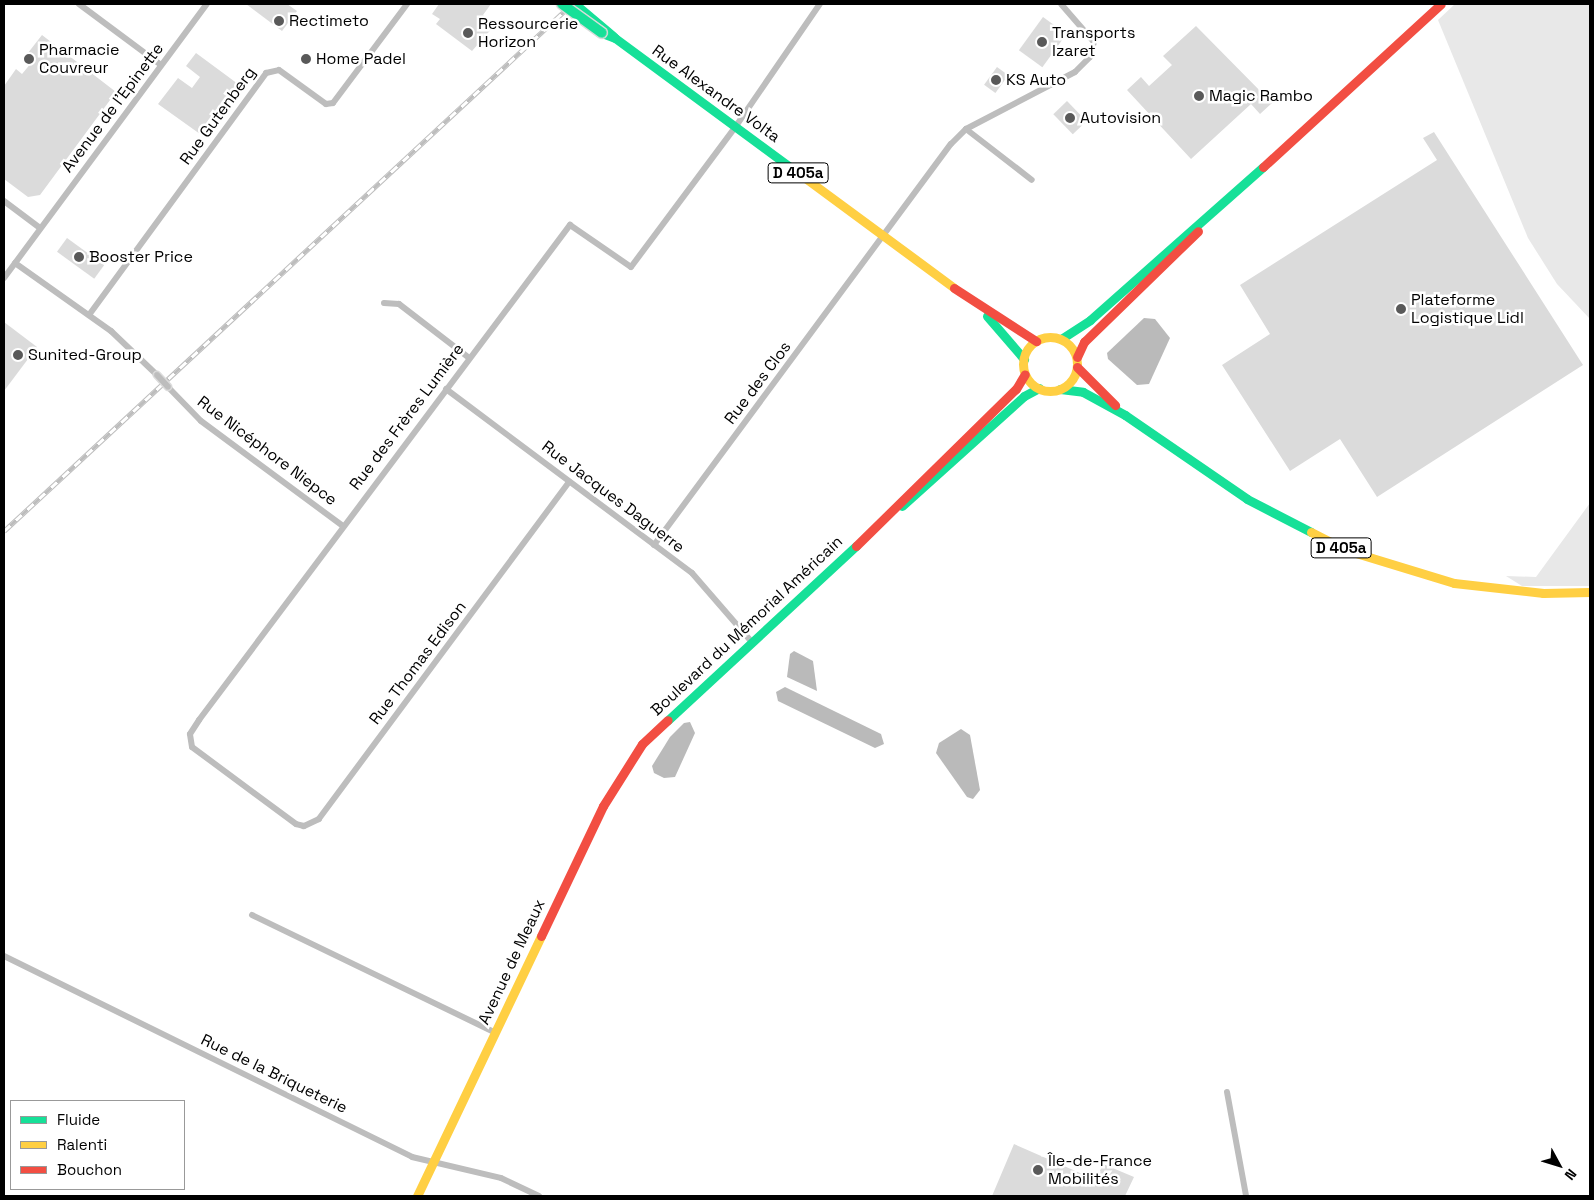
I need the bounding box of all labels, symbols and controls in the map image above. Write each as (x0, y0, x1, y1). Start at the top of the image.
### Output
place label: Rectimeto (289, 11, 369, 31)
place label: Ressourcerie Horizon (478, 14, 578, 52)
marker: Rectimeto (273, 15, 285, 27)
place label: Transports Izaret (1052, 23, 1135, 61)
marker: Ressourcerie Horizon (462, 27, 474, 39)
marker: Transports Izaret (1036, 36, 1048, 48)
place label: Pharmacie Couvreur (39, 40, 119, 78)
street label: Avenue de l'Epinette (58, 40, 168, 176)
street label: Rue Alexandre Volta (648, 41, 784, 147)
place label: Home Padel (316, 49, 406, 69)
marker: Pharmacie Couvreur (23, 53, 35, 65)
marker: Home Padel (300, 53, 312, 65)
street label: Rue Gutenberg (176, 63, 260, 169)
place label: KS Auto (1006, 70, 1066, 90)
marker: KS Auto (990, 74, 1002, 86)
place label: Magic Rambo (1209, 86, 1313, 106)
marker: Magic Rambo (1193, 90, 1205, 102)
place label: Autovision (1080, 108, 1161, 128)
marker: Autovision (1064, 112, 1076, 124)
road number: D 405a (767, 160, 829, 186)
place label: Booster Price (89, 247, 193, 267)
marker: Booster Price (73, 251, 85, 263)
place label: Plateforme Logistique Lidl (1411, 290, 1524, 328)
marker: Plateforme Logistique Lidl (1395, 303, 1407, 315)
street label: Rue des Clos (721, 338, 795, 428)
street label: Rue des Frères Lumière (346, 340, 468, 494)
place label: Sunited-Group (28, 345, 142, 365)
marker: Sunited-Group (12, 349, 24, 361)
street label: Rue Nicéphore Niepce (193, 392, 341, 510)
street label: Rue Jacques Daguerre (538, 437, 688, 557)
street label: Boulevard du Mémorial Américain (647, 532, 847, 720)
road number: D 405a (1310, 536, 1372, 560)
street label: Rue Thomas Edison (365, 598, 471, 728)
street label: Avenue de Meaux (475, 896, 549, 1028)
street label: Rue de la Briqueterie (198, 1030, 350, 1118)
legend (10, 1100, 185, 1190)
text: Fluide (57, 1110, 100, 1129)
text: Ralenti (57, 1135, 107, 1154)
north arrow (1534, 1140, 1584, 1190)
place label: Île-de-France Mobilités (1048, 1151, 1152, 1189)
text: Bouchon (57, 1160, 122, 1179)
marker: Île-de-France Mobilités (1032, 1164, 1044, 1176)
text: N (1561, 1165, 1581, 1184)

